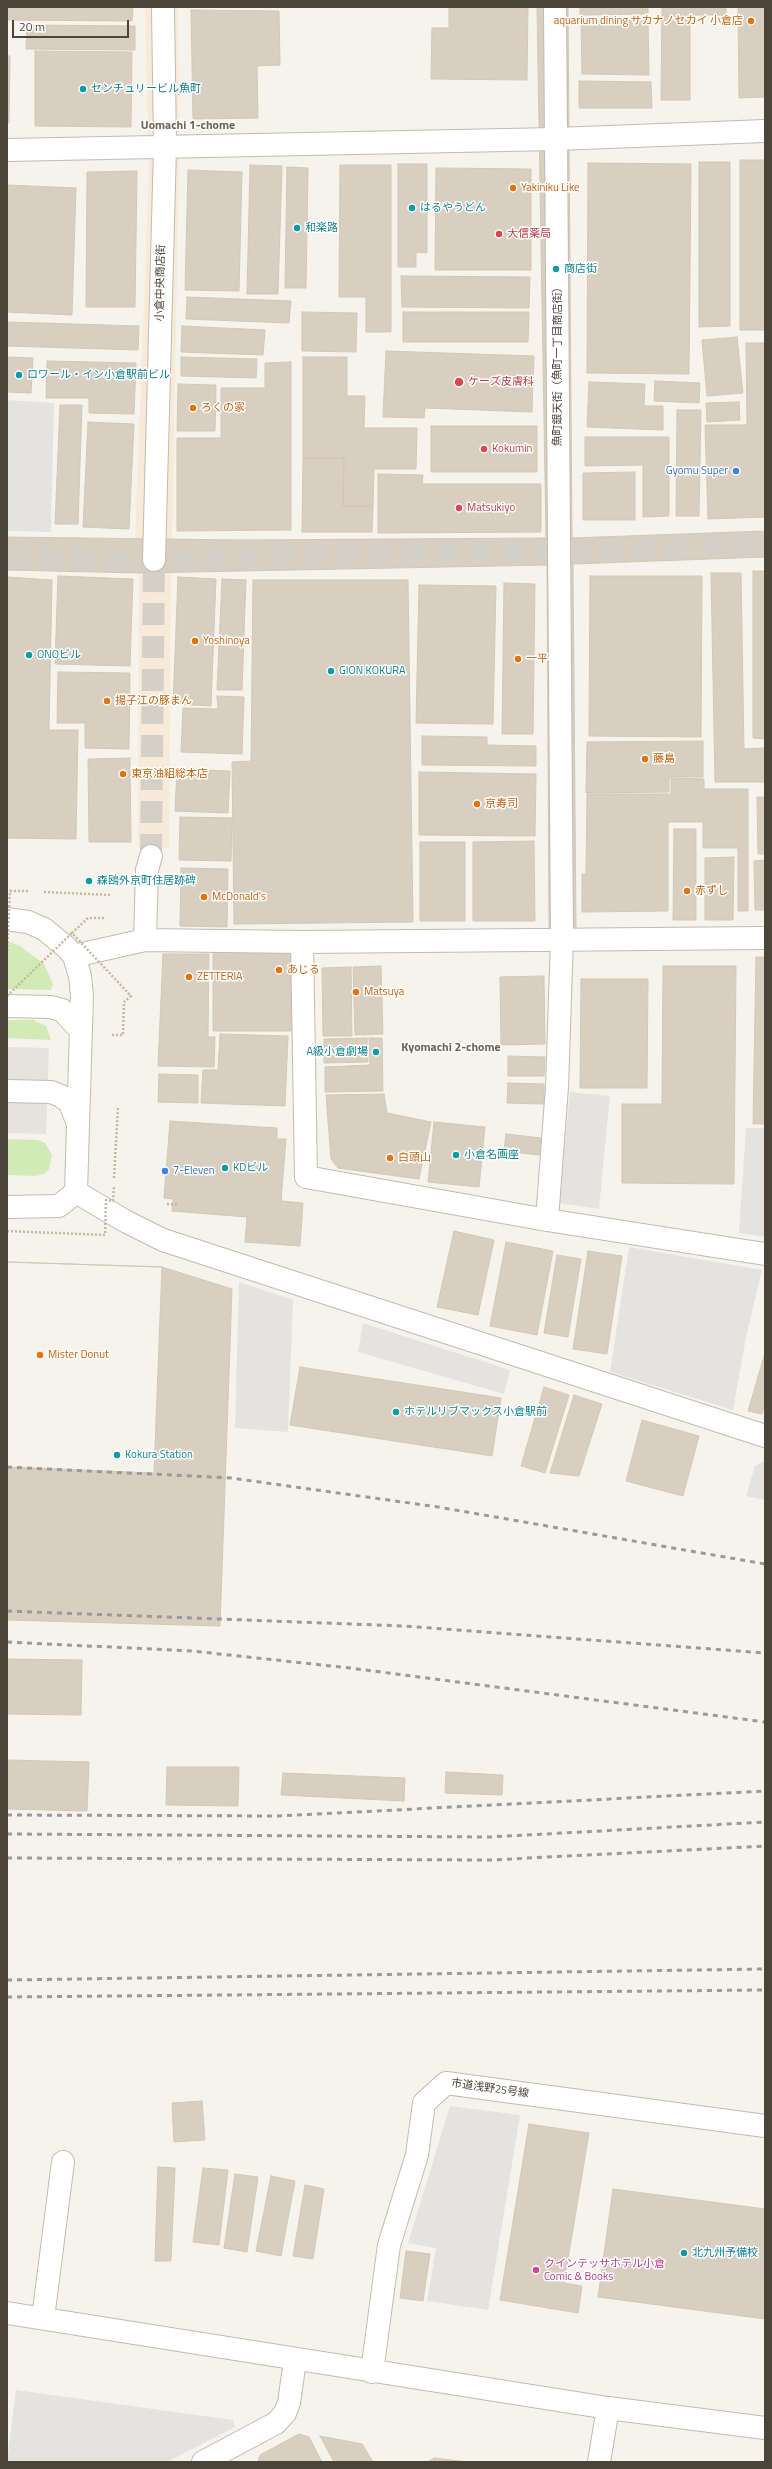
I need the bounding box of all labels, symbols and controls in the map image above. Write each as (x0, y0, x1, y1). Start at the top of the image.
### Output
scale bar (14, 12, 131, 38)
place label: aquarium dining サカナノセカイ 小倉店 (554, 14, 743, 28)
marker: aquarium dining サカナノセカイ 小倉店 (746, 16, 756, 26)
text: 20 m (19, 17, 45, 36)
place label: センチュリービル魚町 (91, 82, 201, 96)
marker: センチュリービル魚町 (78, 84, 88, 94)
district label: Uomachi 1-chome (141, 119, 235, 133)
place label: Yakiniku Like (521, 181, 580, 195)
marker: Yakiniku Like (508, 183, 518, 193)
place label: はるやうどん (420, 201, 486, 215)
marker: はるやうどん (407, 203, 417, 213)
place label: 和楽路 (305, 221, 338, 235)
marker: 和楽路 (292, 223, 302, 233)
place label: 大信薬局 (507, 227, 551, 241)
marker: 大信薬局 (494, 229, 504, 239)
street label: 小倉中央商店街 (154, 244, 168, 322)
place label: 商店街 (564, 262, 597, 276)
marker: 商店街 (551, 264, 561, 274)
street label: 魚町銀天街（魚町一丁目商店街） (551, 282, 565, 446)
place label: ロワール・イン小倉駅前ビル (27, 368, 170, 382)
marker: ロワール・イン小倉駅前ビル (14, 370, 24, 380)
place label: ケーズ皮膚科 (468, 375, 534, 389)
marker: ケーズ皮膚科 (453, 376, 465, 388)
place label: ろくの家 (201, 401, 245, 415)
marker: ろくの家 (188, 403, 198, 413)
place label: Kokumin (492, 442, 533, 456)
marker: Kokumin (479, 444, 489, 454)
place label: Gyomu Super (666, 464, 728, 478)
marker: Gyomu Super (731, 466, 741, 476)
place label: Matsukiyo (467, 501, 515, 515)
marker: Matsukiyo (454, 503, 464, 513)
place label: Yoshinoya (203, 634, 250, 648)
marker: Yoshinoya (190, 636, 200, 646)
place label: ONOビル (37, 648, 81, 662)
marker: ONOビル (24, 650, 34, 660)
place label: 一平 (526, 652, 548, 666)
marker: 一平 (513, 654, 523, 664)
place label: GION KOKURA (339, 664, 406, 678)
marker: GION KOKURA (326, 666, 336, 676)
place label: 揚子江の豚まん (115, 694, 192, 708)
marker: 揚子江の豚まん (102, 696, 112, 706)
place label: 藤島 (653, 752, 675, 766)
marker: 藤島 (640, 754, 650, 764)
place label: 東京油組総本店 (131, 767, 208, 781)
marker: 東京油組総本店 (118, 769, 128, 779)
place label: 京寿司 (485, 797, 518, 811)
marker: 京寿司 (472, 799, 482, 809)
place label: 森鴎外京町住居跡碑 (97, 874, 196, 888)
marker: 森鴎外京町住居跡碑 (84, 876, 94, 886)
place label: 赤ずし (695, 884, 728, 898)
marker: 赤ずし (682, 886, 692, 896)
place label: McDonald's (212, 890, 266, 904)
marker: McDonald's (199, 892, 209, 902)
place label: あじる (287, 963, 320, 977)
marker: あじる (274, 965, 284, 975)
place label: ZETTERIA (197, 970, 243, 984)
marker: ZETTERIA (184, 972, 194, 982)
place label: Matsuya (364, 985, 404, 999)
marker: Matsuya (351, 987, 361, 997)
district label: Kyomachi 2-chome (401, 1041, 501, 1055)
place label: A級小倉劇場 (306, 1045, 368, 1059)
marker: A級小倉劇場 (371, 1047, 381, 1057)
place label: 小倉名画座 (464, 1148, 519, 1162)
marker: 小倉名画座 (451, 1150, 461, 1160)
place label: 白頭山 (398, 1151, 431, 1165)
marker: 白頭山 (385, 1153, 395, 1163)
place label: KDビル (233, 1161, 268, 1175)
marker: KDビル (220, 1163, 230, 1173)
place label: 7-Eleven (173, 1164, 215, 1178)
marker: 7-Eleven (160, 1166, 170, 1176)
place label: Mister Donut (48, 1348, 109, 1362)
marker: Mister Donut (35, 1350, 45, 1360)
place label: ホテルリブマックス小倉駅前 (404, 1405, 547, 1419)
marker: ホテルリブマックス小倉駅前 (391, 1407, 401, 1417)
place label: Kokura Station (125, 1448, 193, 1462)
marker: Kokura Station (112, 1450, 122, 1460)
street label: 市道浅野25号線 (450, 2077, 530, 2101)
place label: 北九州予備校 (692, 2246, 758, 2260)
marker: 北九州予備校 (679, 2248, 689, 2258)
place label: クインテッサホテル小倉 Comic & Books (544, 2257, 665, 2283)
marker: クインテッサホテル小倉 Comic & Books (531, 2265, 541, 2275)

